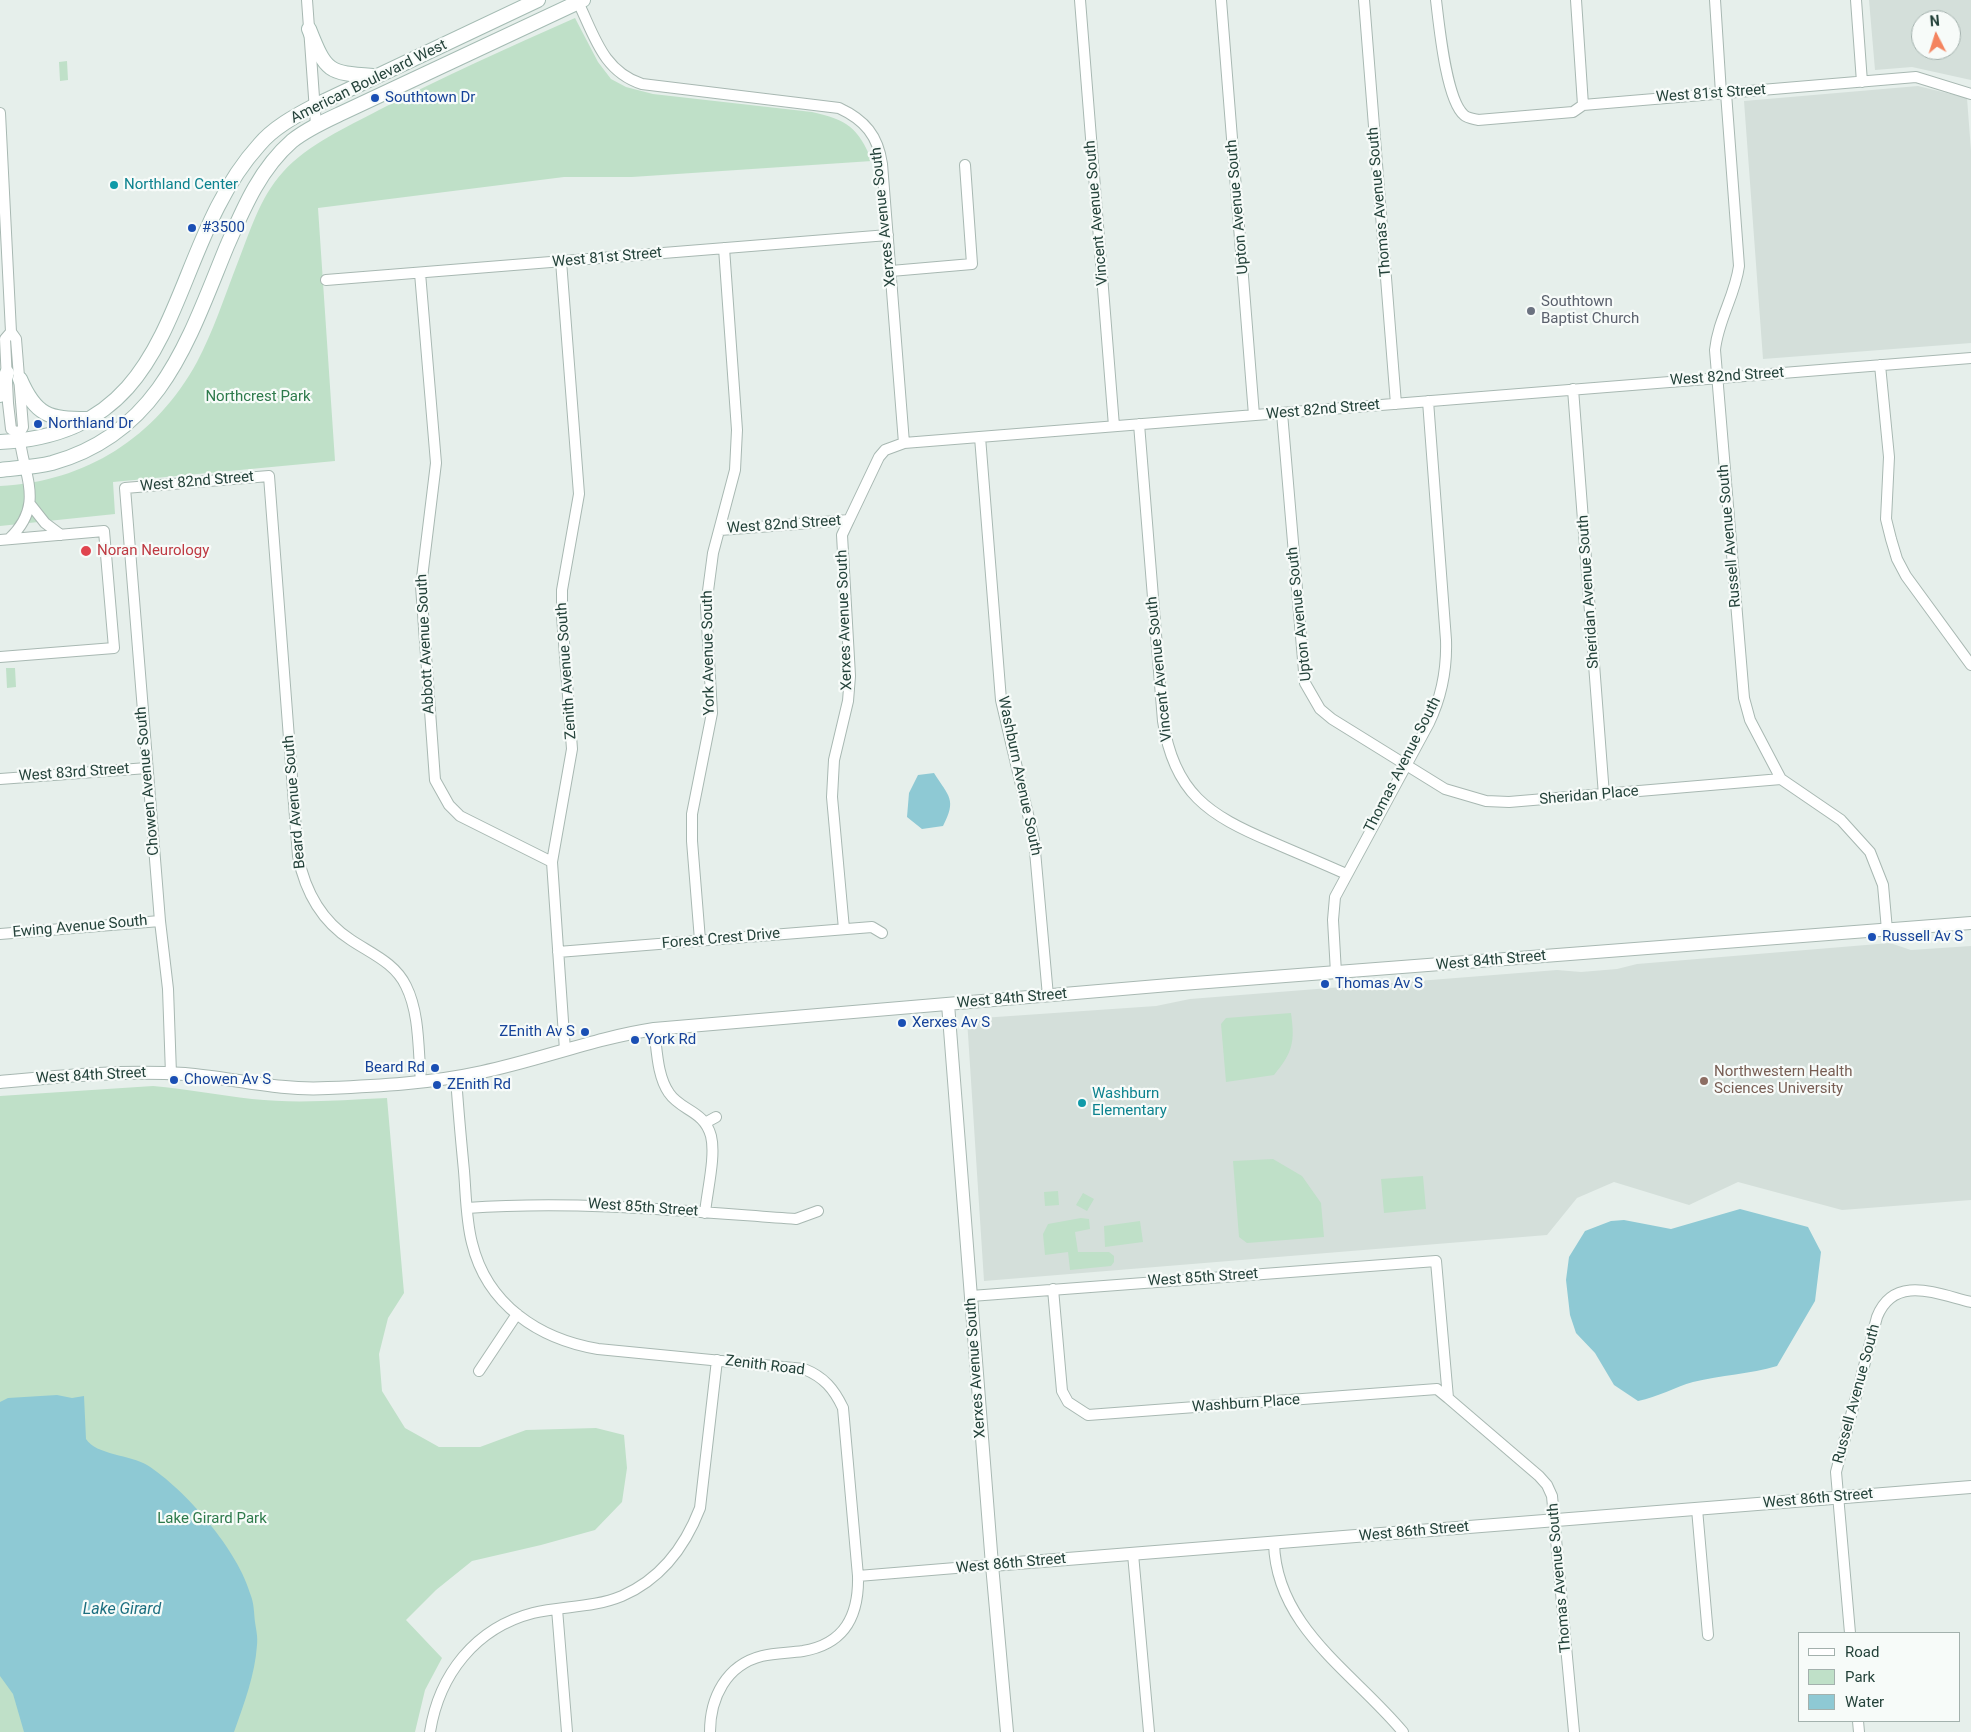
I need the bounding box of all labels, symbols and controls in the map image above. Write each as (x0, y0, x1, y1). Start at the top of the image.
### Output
north arrow (1911, 10, 1961, 60)
text: N (1929, 13, 1940, 29)
street label: American Boulevard West (288, 36, 450, 128)
street label: West 81st Street (1655, 81, 1767, 107)
place label: Southtown Dr (385, 89, 475, 107)
marker: Southtown Dr (369, 92, 381, 104)
street label: Thomas Avenue South (1364, 126, 1396, 278)
street label: Upton Avenue South (1223, 139, 1253, 275)
street label: Vincent Avenue South (1082, 140, 1112, 286)
street label: Xerxes Avenue South (868, 146, 900, 288)
place label: Northland Center (124, 176, 238, 194)
marker: Northland Center (108, 179, 120, 191)
place label: #3500 (202, 219, 245, 237)
marker: #3500 (186, 222, 198, 234)
street label: West 81st Street (551, 244, 663, 272)
place label: Southtown Baptist Church (1541, 293, 1639, 328)
marker: Southtown Baptist Church (1525, 305, 1537, 317)
street label: West 82nd Street (1669, 364, 1785, 390)
park label: Northcrest Park (205, 388, 311, 406)
street label: West 82nd Street (1265, 396, 1381, 424)
place label: Northland Dr (48, 415, 133, 433)
marker: Northland Dr (32, 418, 44, 430)
street label: Russell Avenue South (1715, 464, 1745, 608)
street label: West 82nd Street (139, 468, 255, 496)
street label: West 82nd Street (726, 512, 842, 538)
street label: Sheridan Avenue South (1575, 514, 1603, 670)
place label: Noran Neurology (97, 542, 209, 560)
marker: Noran Neurology (79, 544, 93, 558)
street label: Upton Avenue South (1284, 546, 1316, 682)
street label: Xerxes Avenue South (834, 549, 856, 691)
street label: Abbott Avenue South (413, 573, 439, 715)
street label: York Avenue South (699, 590, 719, 716)
street label: Vincent Avenue South (1143, 596, 1177, 742)
street label: Zenith Avenue South (553, 602, 581, 740)
street label: Thomas Avenue South (1361, 694, 1445, 836)
street label: Washburn Avenue South (993, 695, 1045, 857)
street label: Chowen Avenue South (133, 706, 163, 856)
street label: Beard Avenue South (280, 734, 310, 870)
street label: West 83rd Street (18, 760, 130, 786)
street label: Sheridan Place (1539, 783, 1639, 809)
street label: Ewing Avenue South (12, 912, 148, 942)
street label: Forest Crest Drive (661, 925, 781, 953)
place label: Russell Av S (1882, 928, 1963, 946)
marker: Russell Av S (1866, 931, 1878, 943)
street label: West 84th Street (1435, 947, 1547, 975)
place label: Thomas Av S (1335, 975, 1423, 993)
marker: Thomas Av S (1319, 978, 1331, 990)
street label: West 84th Street (956, 985, 1068, 1013)
place label: Xerxes Av S (912, 1014, 990, 1032)
marker: Xerxes Av S (896, 1017, 908, 1029)
place label: ZEnith Av S (499, 1023, 575, 1041)
marker: ZEnith Av S (579, 1026, 591, 1038)
place label: York Rd (645, 1031, 696, 1049)
marker: York Rd (629, 1034, 641, 1046)
place label: Beard Rd (365, 1059, 425, 1077)
marker: Beard Rd (429, 1062, 441, 1074)
place label: Northwestern Health Sciences University (1714, 1063, 1852, 1098)
street label: West 84th Street (35, 1064, 147, 1088)
place label: Chowen Av S (184, 1071, 271, 1089)
marker: Chowen Av S (168, 1074, 180, 1086)
marker: Northwestern Health Sciences University (1698, 1075, 1710, 1087)
place label: ZEnith Rd (447, 1076, 511, 1094)
marker: ZEnith Rd (431, 1079, 443, 1091)
place label: Washburn Elementary (1092, 1085, 1167, 1120)
marker: Washburn Elementary (1076, 1097, 1088, 1109)
street label: West 85th Street (587, 1195, 699, 1221)
street label: West 85th Street (1147, 1265, 1259, 1291)
street label: Xerxes Avenue South (962, 1297, 990, 1439)
street label: Russell Avenue South (1830, 1322, 1884, 1466)
street label: Zenith Road (724, 1352, 806, 1380)
street label: Washburn Place (1191, 1391, 1301, 1417)
street label: West 86th Street (1762, 1485, 1874, 1513)
street label: Thomas Avenue South (1544, 1502, 1576, 1654)
park label: Lake Girard Park (157, 1510, 267, 1528)
street label: West 86th Street (1358, 1518, 1470, 1546)
street label: West 86th Street (955, 1550, 1067, 1578)
water label: Lake Girard (83, 1600, 161, 1620)
legend (1798, 1632, 1961, 1722)
text: Road (1845, 1643, 1879, 1661)
text: Park (1845, 1668, 1875, 1686)
text: Water (1845, 1693, 1884, 1711)

